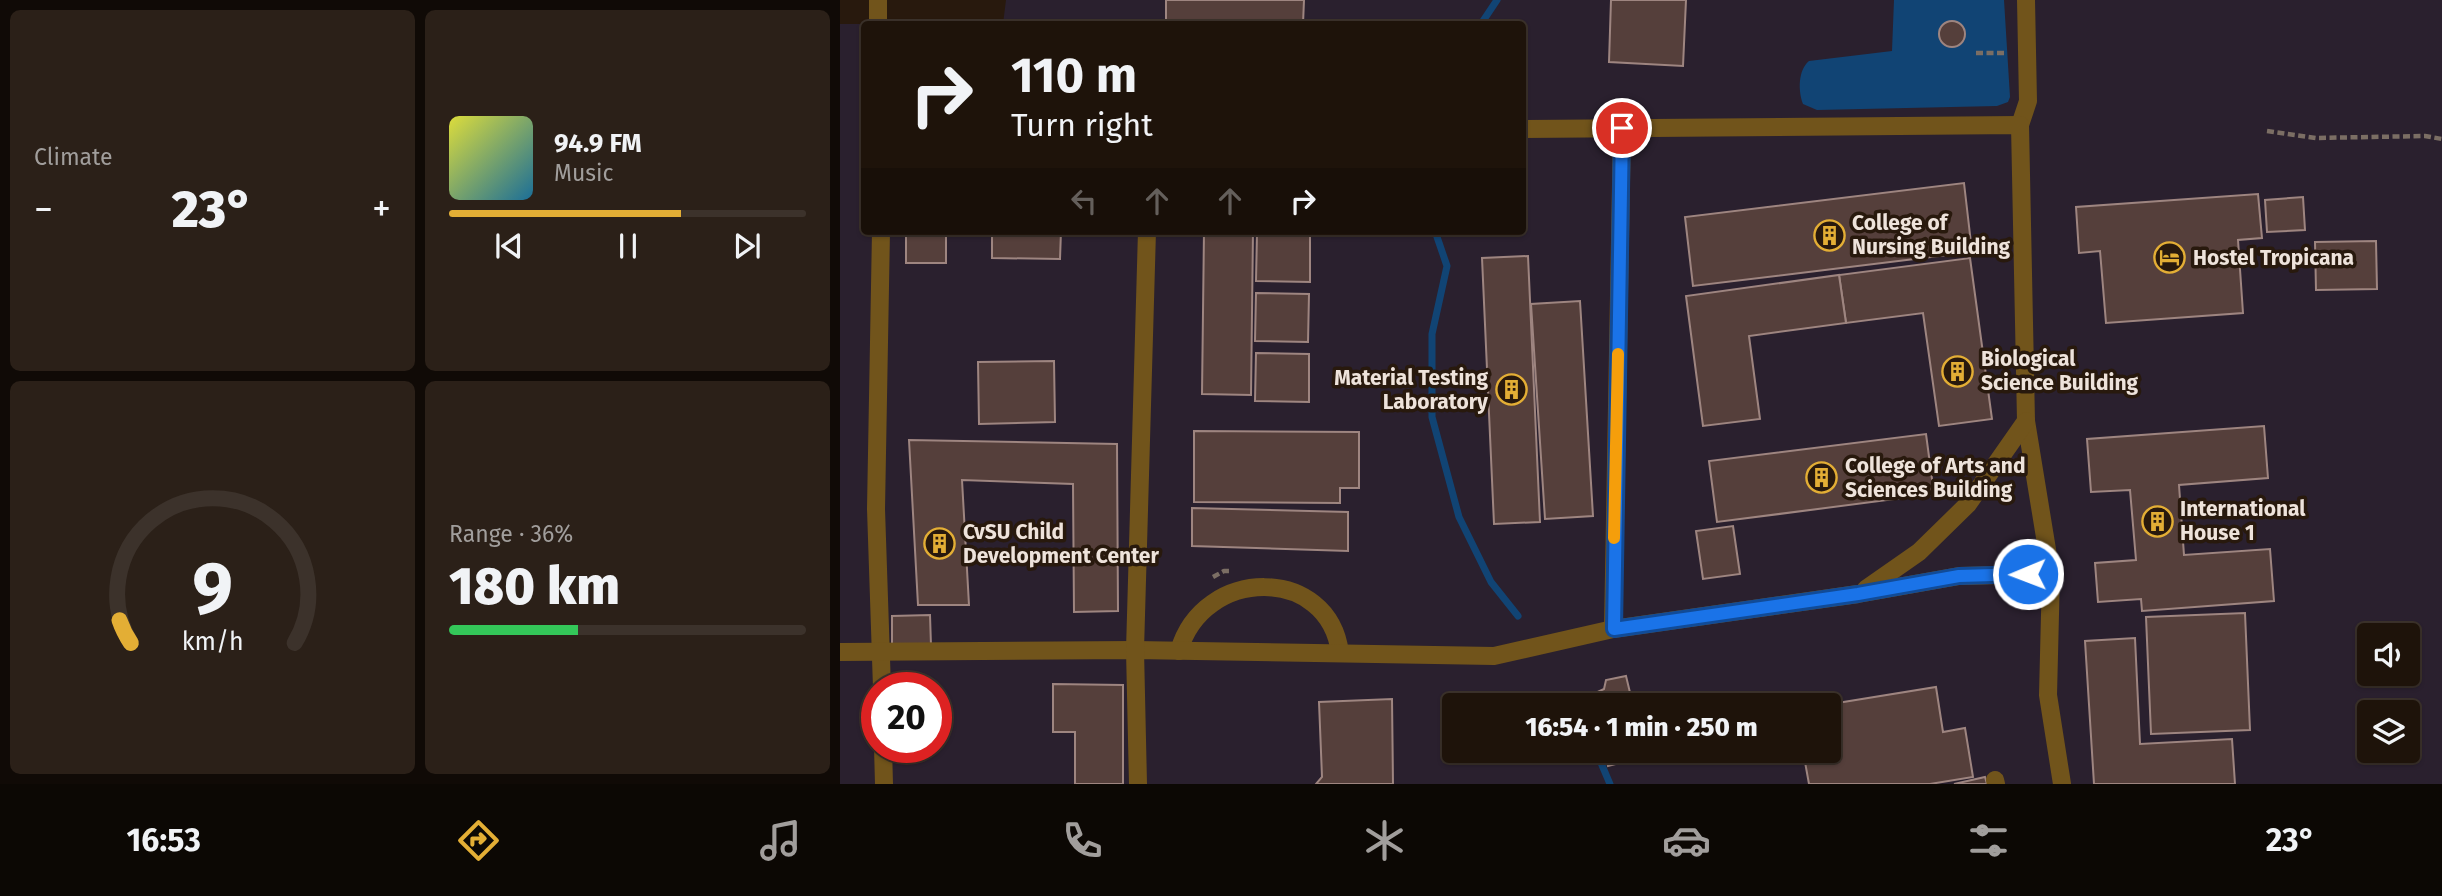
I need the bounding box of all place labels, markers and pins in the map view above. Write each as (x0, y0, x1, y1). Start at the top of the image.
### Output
pin (1592, 98, 1652, 158)
place label: College of Nursing Building (1852, 210, 2010, 260)
building icon: College of Nursing Building (1812, 218, 1846, 252)
hotel icon: Hostel Tropicana (2153, 241, 2187, 275)
place label: Hostel Tropicana (2193, 245, 2354, 271)
place label: Biological Science Building (1981, 346, 2139, 396)
building icon: Biological Science Building (1941, 354, 1975, 388)
place label: Material Testing Laboratory (1334, 365, 1488, 415)
building icon: Material Testing Laboratory (1494, 373, 1528, 407)
place label: College of Arts and Sciences Building (1845, 453, 2026, 503)
building icon: College of Arts and Sciences Building (1805, 461, 1839, 495)
place label: International House 1 (2180, 496, 2306, 546)
building icon: International House 1 (2140, 504, 2174, 538)
place label: CvSU Child Development Center (963, 519, 1159, 569)
building icon: CvSU Child Development Center (923, 527, 957, 561)

